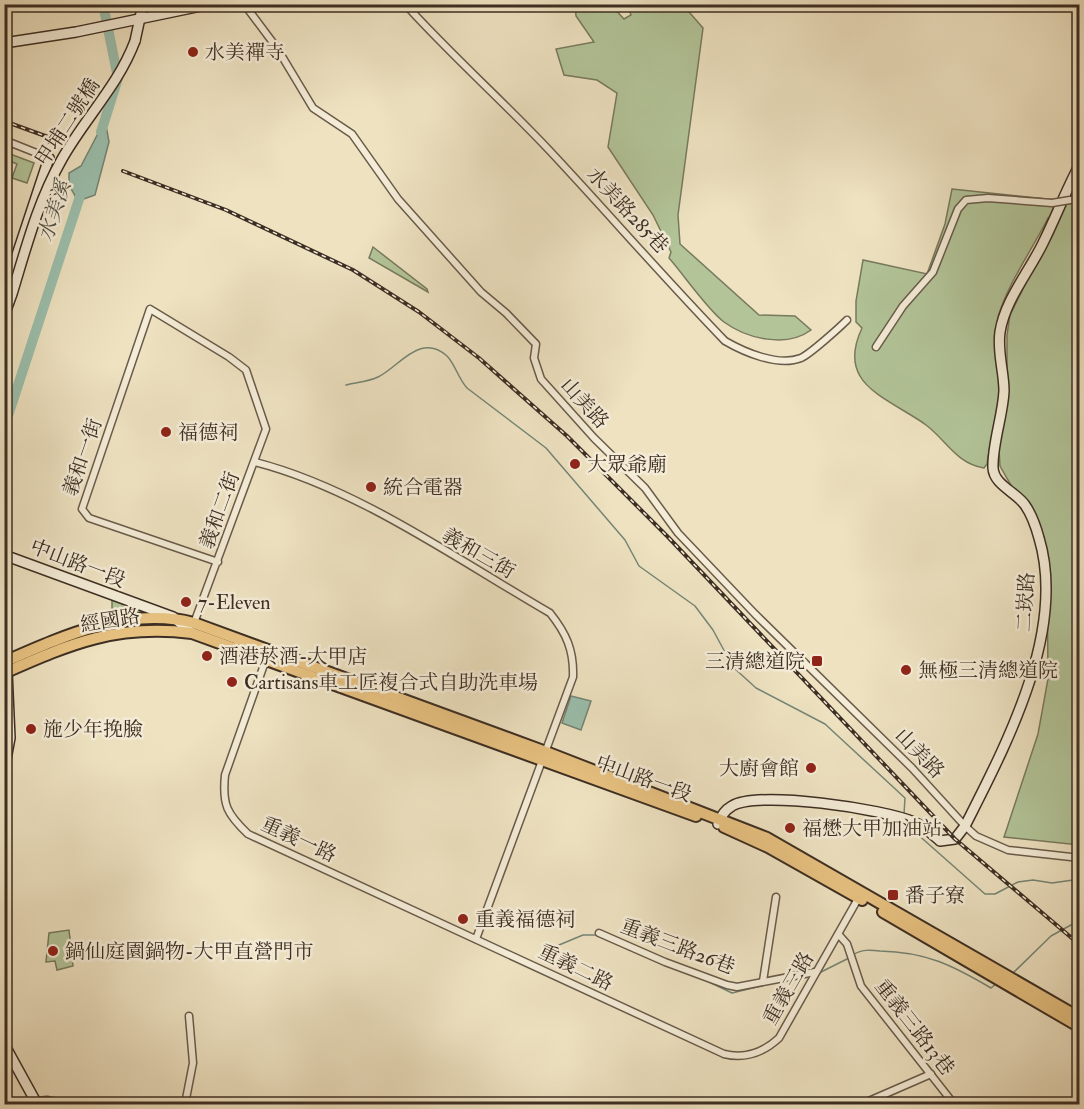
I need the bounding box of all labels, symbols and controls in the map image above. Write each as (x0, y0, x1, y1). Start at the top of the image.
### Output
place label: 水美禪寺 (205, 40, 285, 65)
marker: 水美禪寺 (186, 45, 200, 59)
street label: 甲埔二號橋 (30, 74, 105, 171)
street label: 水美路285巷 (582, 162, 674, 258)
water label: 水美溪 (32, 175, 78, 245)
street label: 山美路 (555, 373, 614, 434)
street label: 義和一街 (58, 415, 107, 499)
place label: 福德祠 (178, 420, 238, 445)
marker: 福德祠 (159, 425, 173, 439)
place label: 大眾爺廟 (587, 452, 667, 477)
marker: 大眾爺廟 (568, 457, 582, 471)
street label: 義和二街 (194, 468, 245, 552)
place label: 統合電器 (383, 475, 463, 500)
marker: 統合電器 (364, 480, 378, 494)
street label: 義和三街 (438, 523, 520, 584)
street label: 中山路一段 (27, 534, 129, 593)
street label: 二崁路 (1011, 571, 1040, 633)
place label: 7-Eleven (198, 590, 271, 615)
marker: 7-Eleven (179, 595, 193, 609)
street label: 經國路 (78, 603, 142, 638)
place label: 酒港菸酒-大甲店 (219, 644, 367, 669)
marker: 酒港菸酒-大甲店 (200, 649, 214, 663)
place label: 三清總道院 (705, 649, 805, 674)
marker: 三清總道院 (810, 654, 824, 668)
place label: 無極三清總道院 (918, 658, 1058, 683)
marker: 無極三清總道院 (899, 663, 913, 677)
place label: Cartisans車工匠複合式自助洗車場 (244, 670, 538, 695)
marker: Cartisans車工匠複合式自助洗車場 (225, 675, 239, 689)
place label: 施少年挽臉 (43, 717, 143, 742)
marker: 施少年挽臉 (24, 722, 38, 736)
street label: 山美路 (890, 723, 949, 784)
street label: 中山路一段 (593, 750, 695, 807)
place label: 大廚會館 (719, 756, 799, 781)
marker: 大廚會館 (804, 761, 818, 775)
street label: 重義一路 (257, 811, 340, 868)
place label: 福懋大甲加油站 (802, 816, 942, 841)
marker: 福懋大甲加油站 (783, 821, 797, 835)
place label: 番子寮 (905, 883, 965, 908)
marker: 番子寮 (886, 888, 900, 902)
place label: 重義福德祠 (475, 907, 575, 932)
marker: 重義福德祠 (456, 912, 470, 926)
street label: 重義三路26巷 (617, 913, 738, 980)
place label: 鍋仙庭園鍋物-大甲直營門市 (65, 939, 313, 964)
street label: 重義二路 (534, 939, 617, 996)
marker: 鍋仙庭園鍋物-大甲直營門市 (46, 944, 60, 958)
street label: 重義三路 (758, 947, 819, 1029)
street label: 重義三路13巷 (869, 974, 960, 1080)

